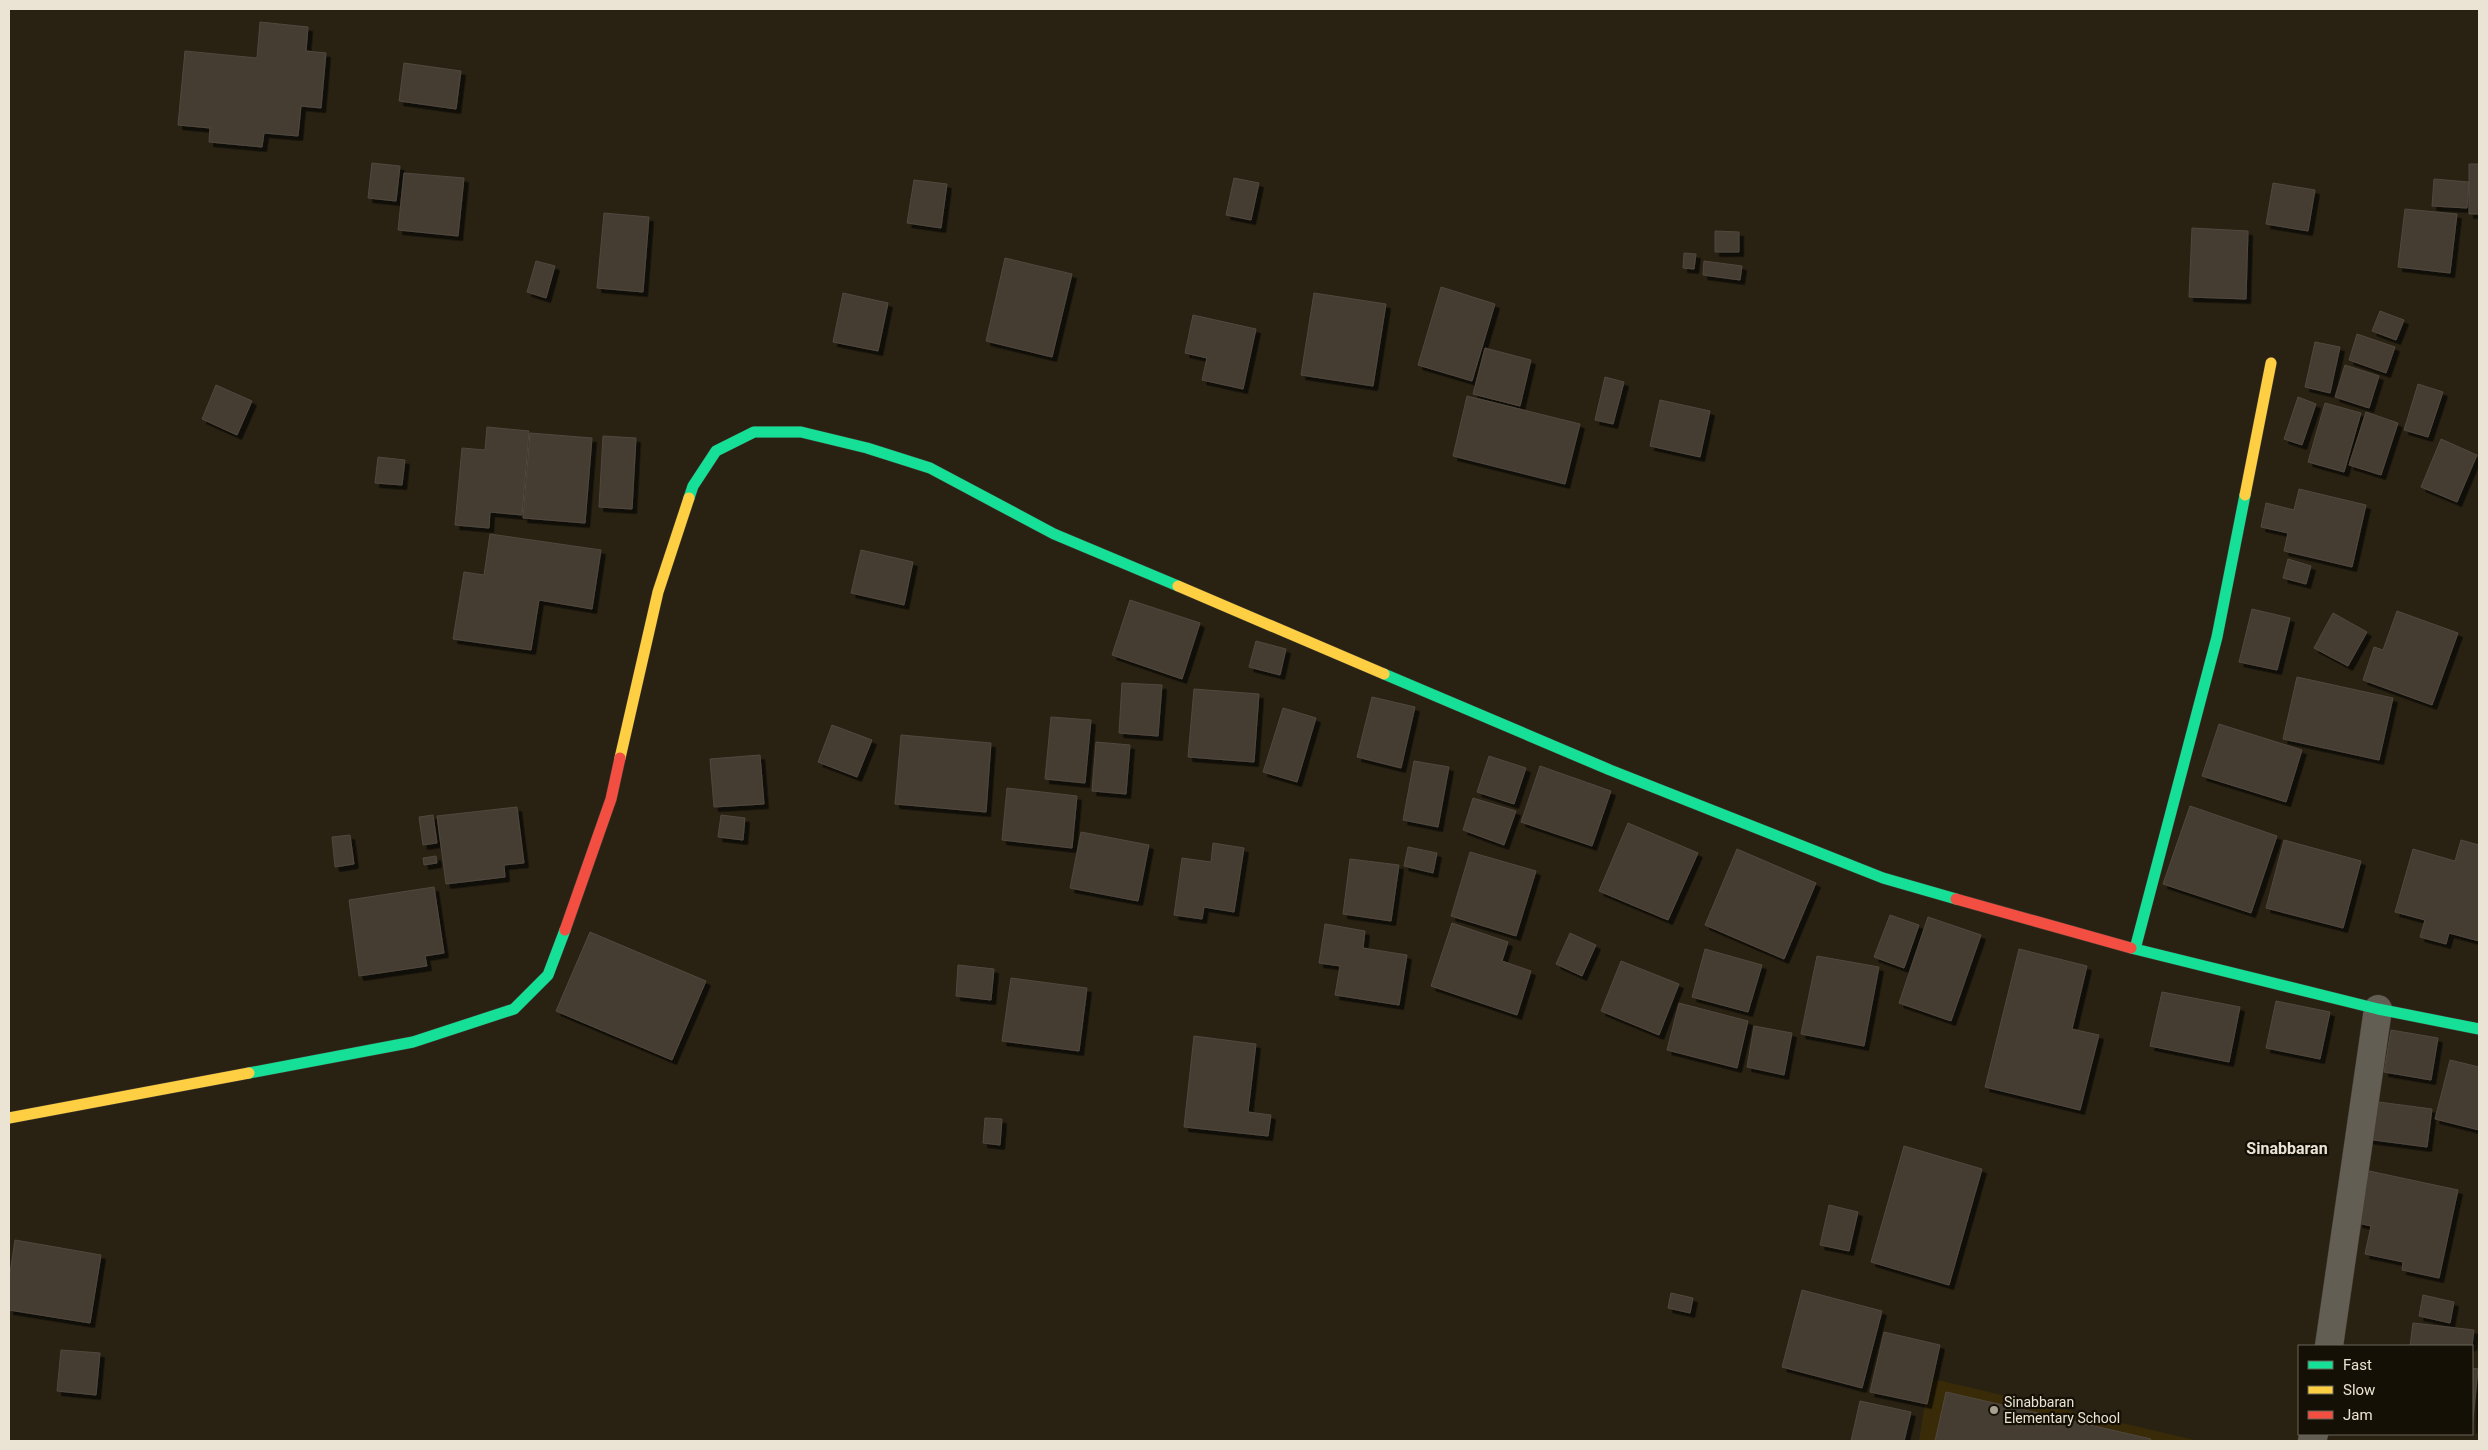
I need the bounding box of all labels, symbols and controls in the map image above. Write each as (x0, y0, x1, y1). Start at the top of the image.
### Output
district label: Sinabbaran (2246, 1139, 2328, 1158)
legend (2298, 1345, 2473, 1435)
text: Fast (2343, 1356, 2372, 1374)
text: Slow (2343, 1381, 2375, 1399)
place label: Sinabbaran Elementary School (2004, 1394, 2120, 1426)
marker: Sinabbaran Elementary School (1988, 1404, 2000, 1416)
text: Jam (2343, 1406, 2373, 1424)

